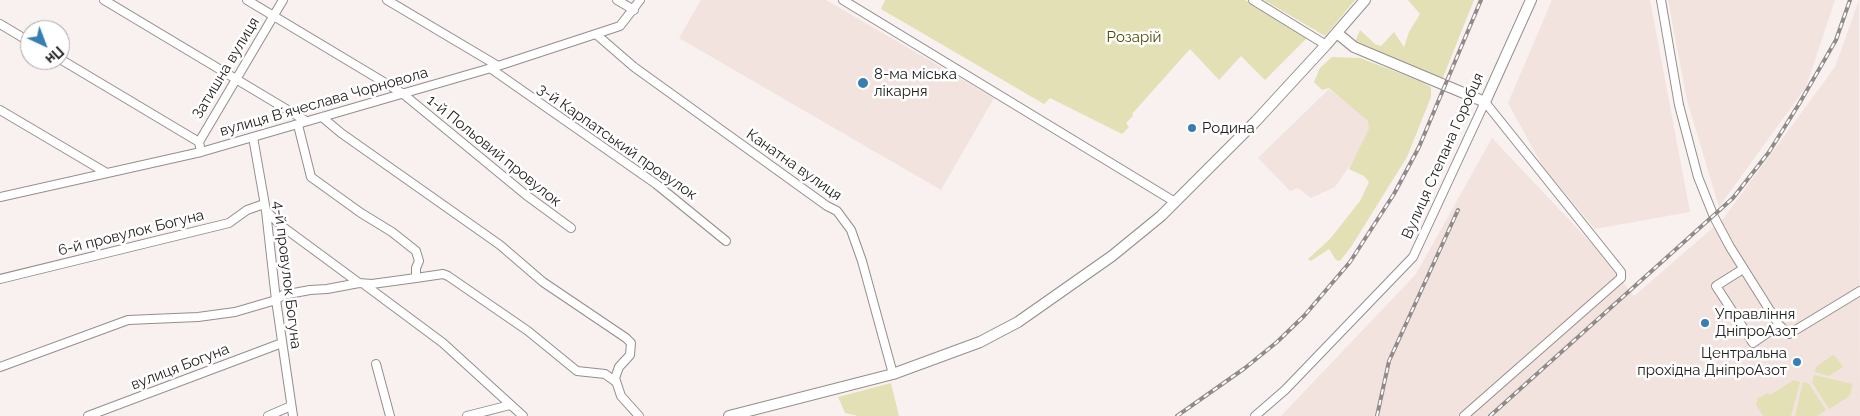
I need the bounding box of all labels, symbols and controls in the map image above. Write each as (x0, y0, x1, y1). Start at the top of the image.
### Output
street label: Затишна вулиця (189, 14, 263, 122)
north arrow (20, 20, 70, 70)
park label: Розарій (1107, 28, 1161, 46)
text: Пн (42, 43, 67, 67)
street label: вулиця Вʼячеслава Чорновола (218, 64, 430, 140)
place label: 8-ма міська лікарня (874, 65, 957, 100)
street label: Вулиця Степана Горобця (1398, 70, 1488, 242)
marker: 8-ма міська лікарня (856, 76, 870, 90)
street label: 3-й Карпатський провулок (534, 80, 700, 204)
street label: 1-й Польовий провулок (423, 91, 565, 211)
place label: Родина (1202, 119, 1255, 137)
marker: Родина (1186, 122, 1198, 134)
street label: Канатна вулиця (743, 125, 845, 205)
street label: 4-й провулок Богуна (269, 200, 305, 350)
street label: 6-й провулок Богуна (56, 206, 206, 260)
place label: Управління ДніпроАзот (1715, 305, 1798, 340)
marker: Управління ДніпроАзот (1699, 317, 1711, 329)
street label: вулиця Богуна (128, 340, 232, 394)
place label: Центральна прохідна ДніпроАзот (1637, 344, 1787, 379)
marker: Центральна прохідна ДніпроАзот (1791, 356, 1803, 368)

